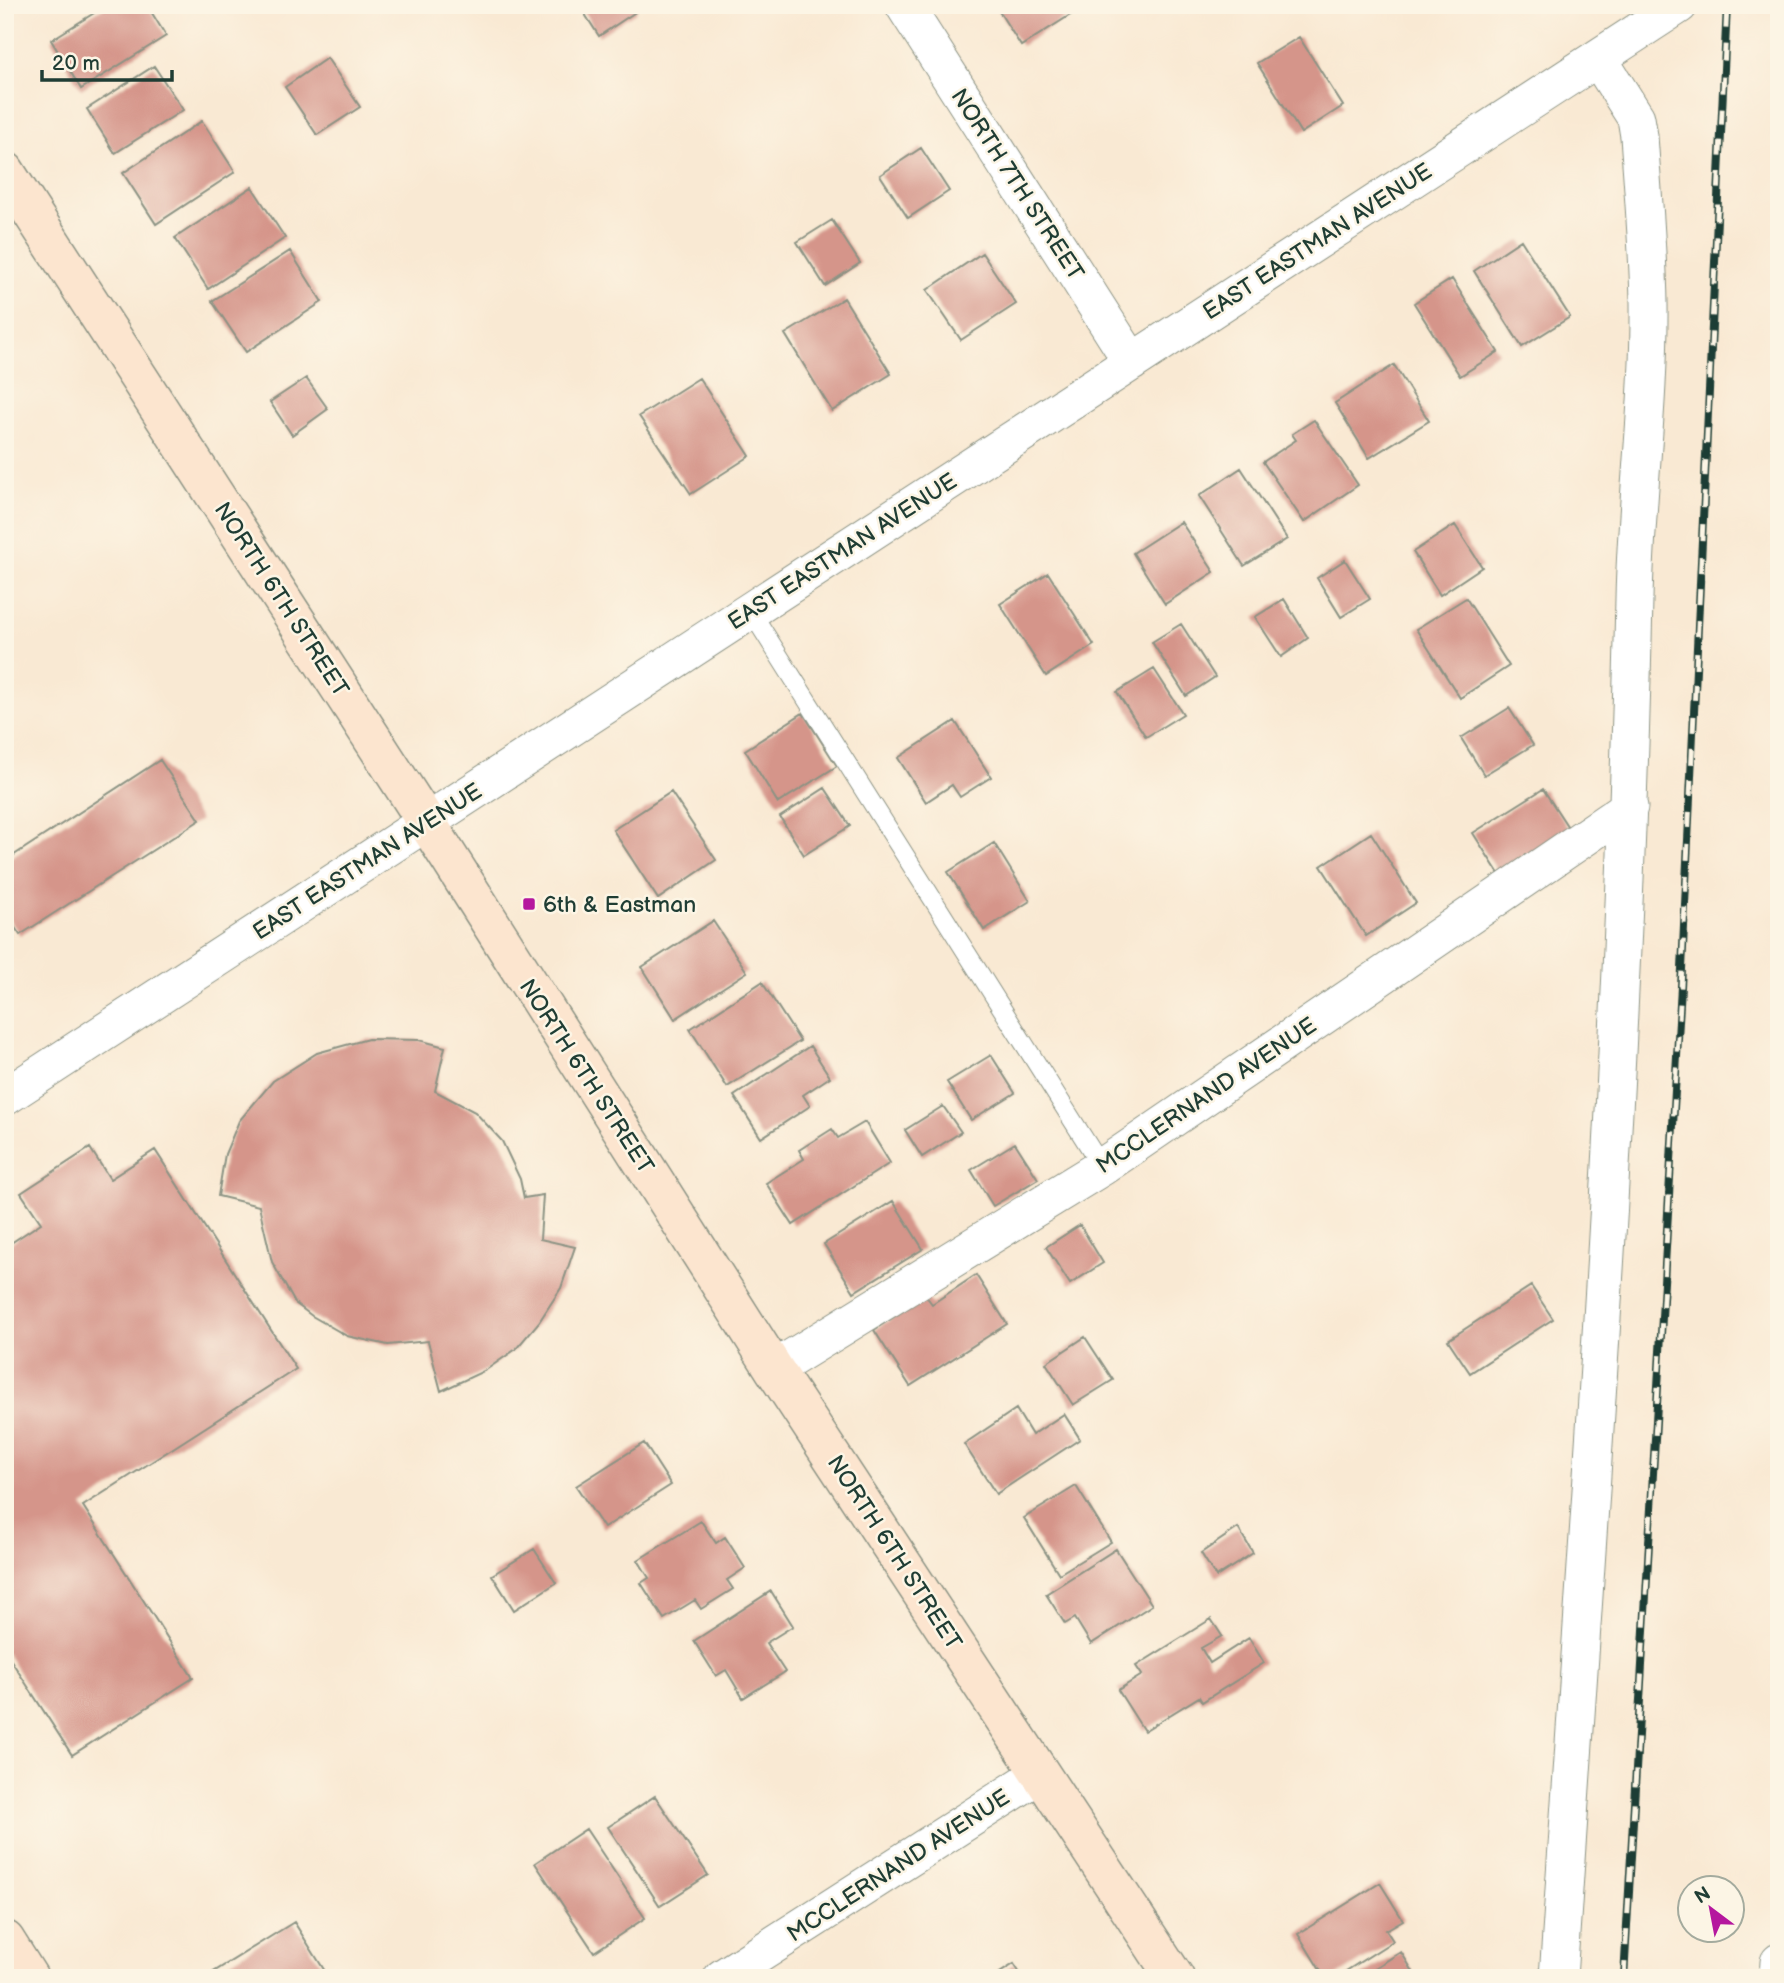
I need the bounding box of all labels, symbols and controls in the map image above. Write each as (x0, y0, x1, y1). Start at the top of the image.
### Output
scale bar (42, 38, 172, 82)
text: 20 m (52, 51, 100, 76)
street label: NORTH 7TH STREET (945, 83, 1090, 286)
street label: EAST EASTMAN AVENUE (1198, 157, 1437, 326)
street label: EAST EASTMAN AVENUE (723, 467, 962, 636)
street label: NORTH 6TH STREET (208, 497, 355, 702)
street label: EAST EASTMAN AVENUE (248, 777, 487, 946)
place label: 6th & Eastman (543, 891, 696, 919)
marker: 6th & Eastman (521, 896, 537, 912)
street label: NORTH 6TH STREET (513, 974, 660, 1179)
street label: MCCLERNAND AVENUE (1091, 1012, 1322, 1180)
street label: NORTH 6TH STREET (821, 1450, 968, 1655)
street label: MCCLERNAND AVENUE (782, 1783, 1015, 1948)
north arrow (1676, 1874, 1746, 1944)
text: N (1691, 1882, 1715, 1909)

